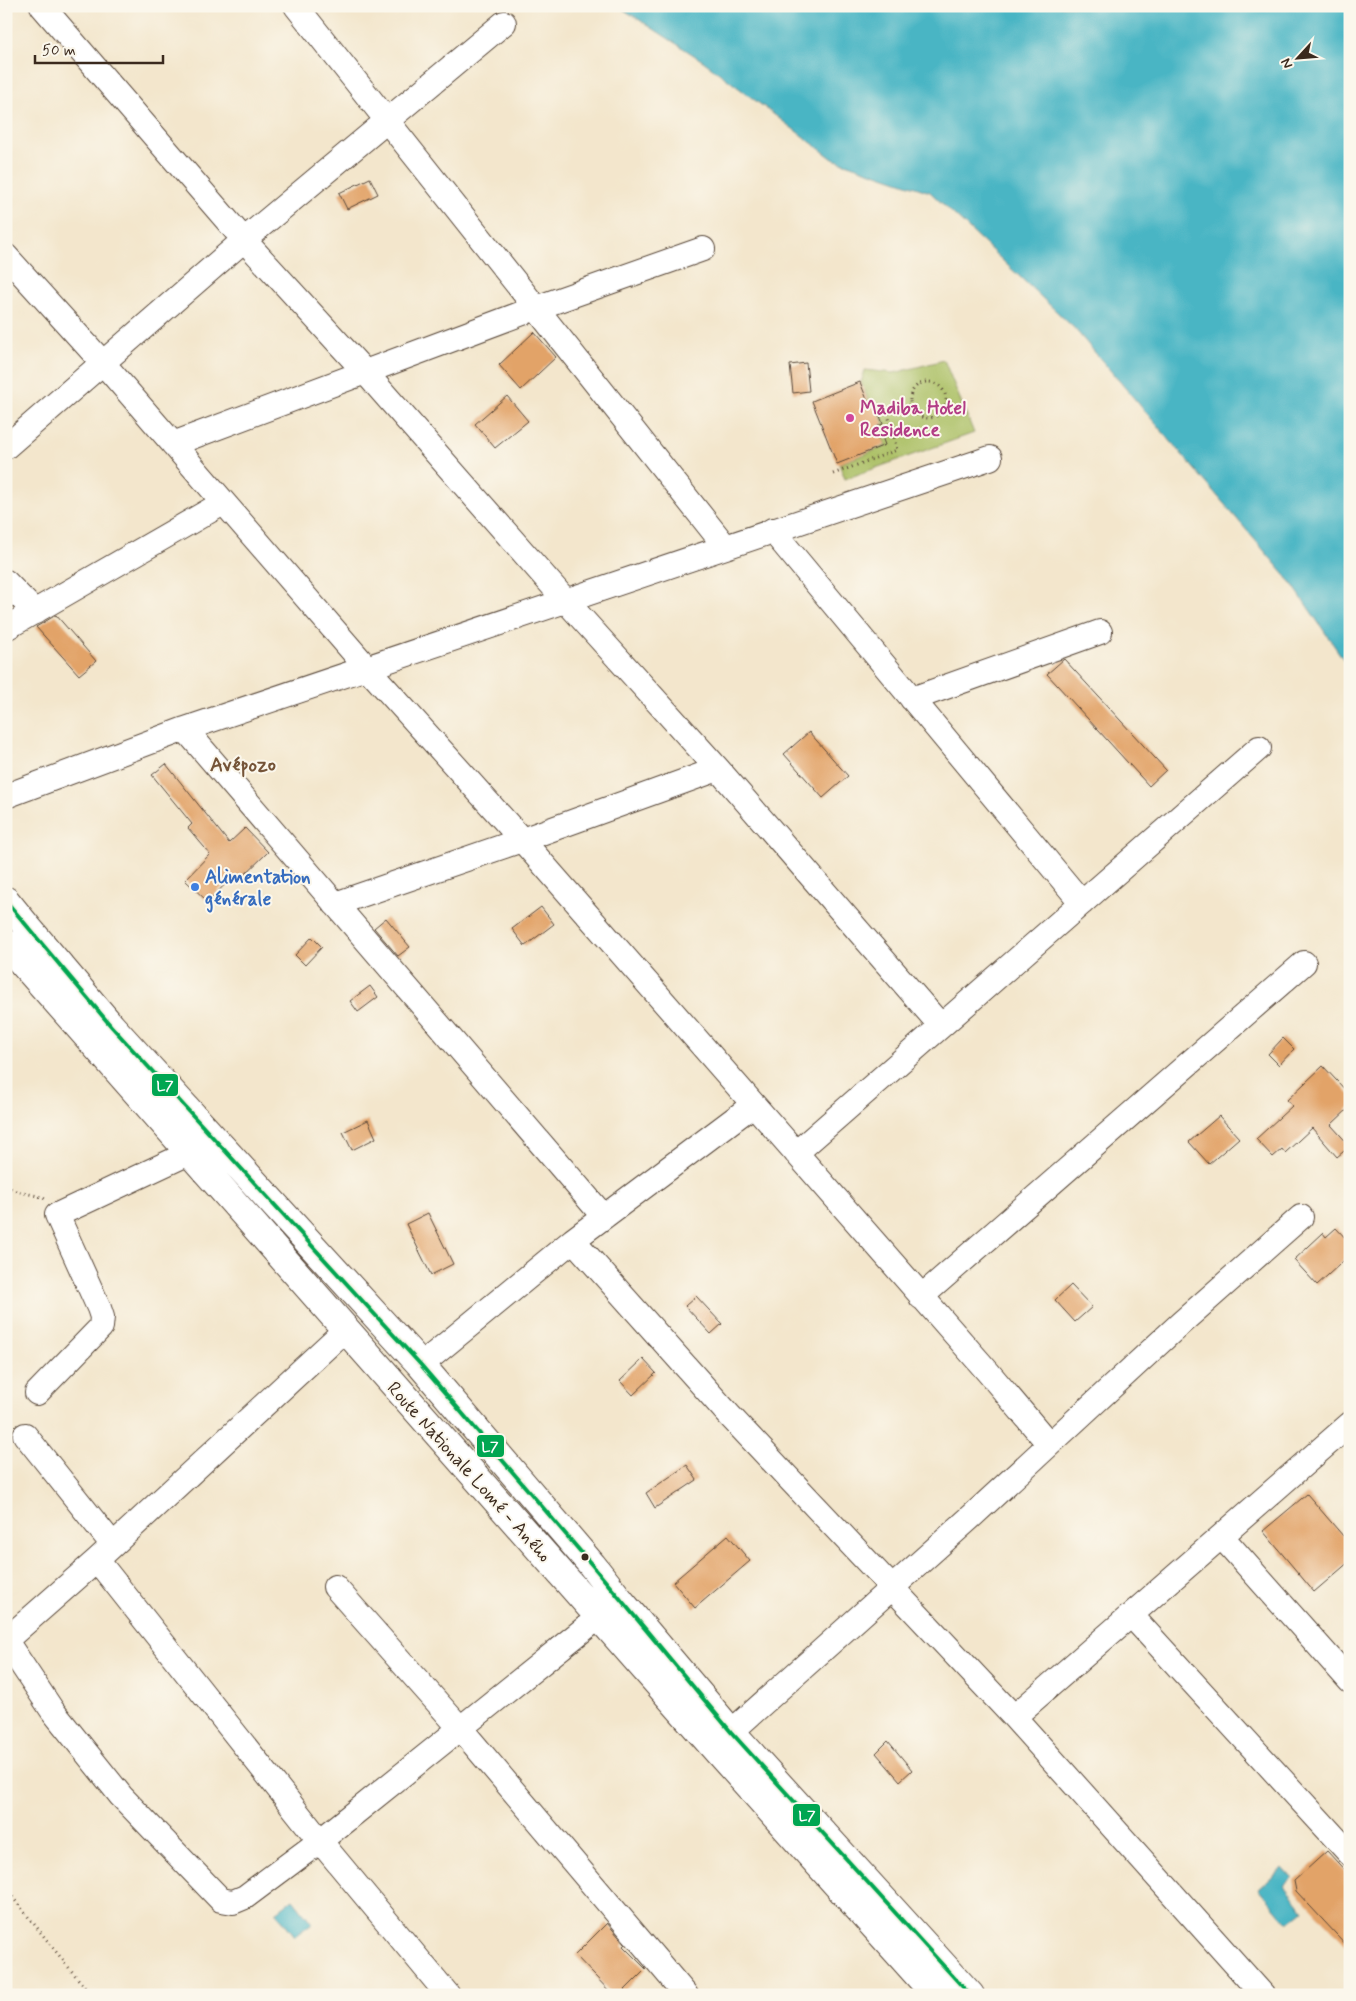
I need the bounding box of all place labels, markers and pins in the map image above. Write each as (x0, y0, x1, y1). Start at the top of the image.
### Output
place label: Madiba Hotel Residence (860, 396, 966, 443)
marker: Madiba Hotel Residence (844, 412, 856, 424)
place label: Alimentation générale (205, 865, 311, 913)
marker: Alimentation générale (189, 881, 201, 893)
unlabelled marker (580, 1552, 590, 1562)

